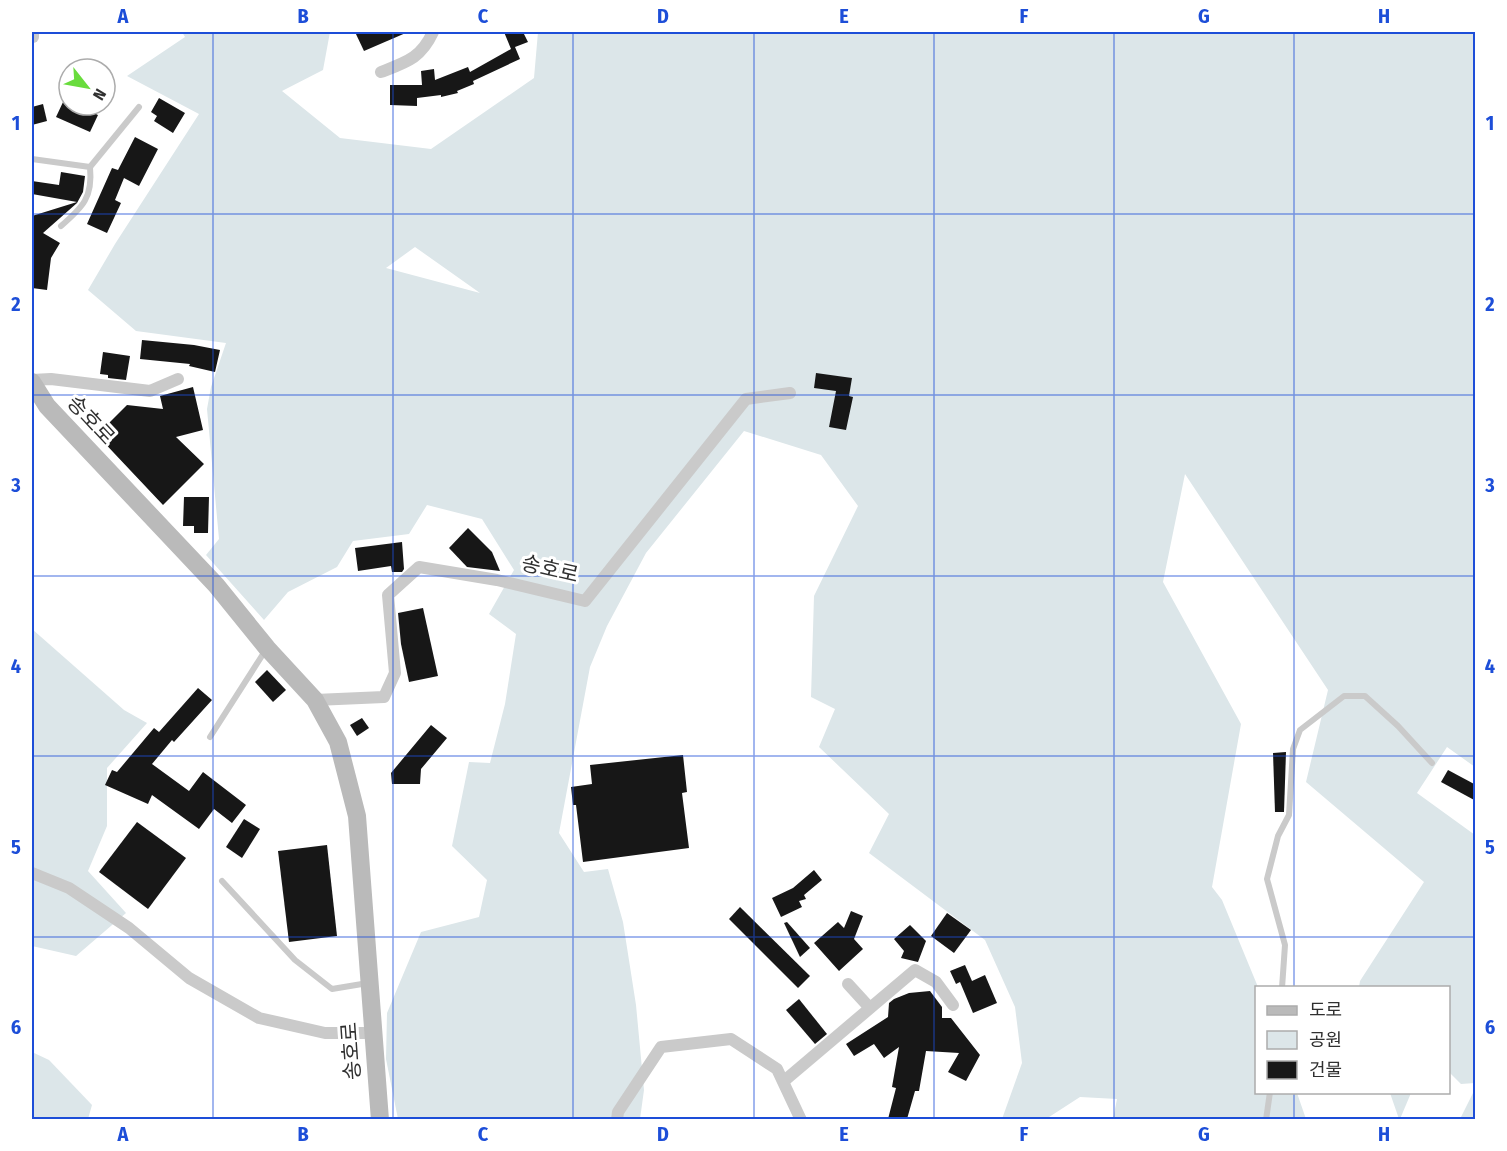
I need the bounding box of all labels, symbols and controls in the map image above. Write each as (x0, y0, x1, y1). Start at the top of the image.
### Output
text: A (117, 4, 130, 28)
text: B (297, 4, 309, 28)
text: C (478, 4, 489, 28)
text: D (657, 4, 669, 28)
text: E (839, 4, 849, 28)
text: F (1020, 4, 1029, 28)
text: G (1198, 4, 1210, 28)
text: H (1378, 4, 1390, 28)
north arrow (57, 57, 117, 117)
text: N (89, 85, 110, 103)
text: 1 (12, 111, 20, 135)
text: 1 (1486, 111, 1494, 135)
text: 2 (10, 292, 21, 316)
text: 2 (1484, 292, 1495, 316)
street label: 송호로 (62, 390, 120, 450)
text: 3 (10, 473, 21, 497)
text: 3 (1484, 473, 1495, 497)
street label: 송호로 (519, 550, 581, 588)
text: 4 (11, 654, 21, 678)
text: 4 (1485, 654, 1495, 678)
text: 5 (11, 835, 21, 859)
text: 5 (1485, 835, 1495, 859)
legend (1255, 986, 1450, 1094)
text: 도로 (1309, 999, 1342, 1021)
text: 6 (11, 1015, 21, 1039)
text: 6 (1485, 1015, 1495, 1039)
street label: 송호로 (336, 1021, 366, 1081)
text: 공원 (1309, 1029, 1342, 1051)
text: 건물 (1309, 1059, 1342, 1081)
text: A (117, 1122, 130, 1146)
text: B (297, 1122, 309, 1146)
text: C (478, 1122, 489, 1146)
text: D (657, 1122, 669, 1146)
text: E (839, 1122, 849, 1146)
text: F (1020, 1122, 1029, 1146)
text: G (1198, 1122, 1210, 1146)
text: H (1378, 1122, 1390, 1146)

